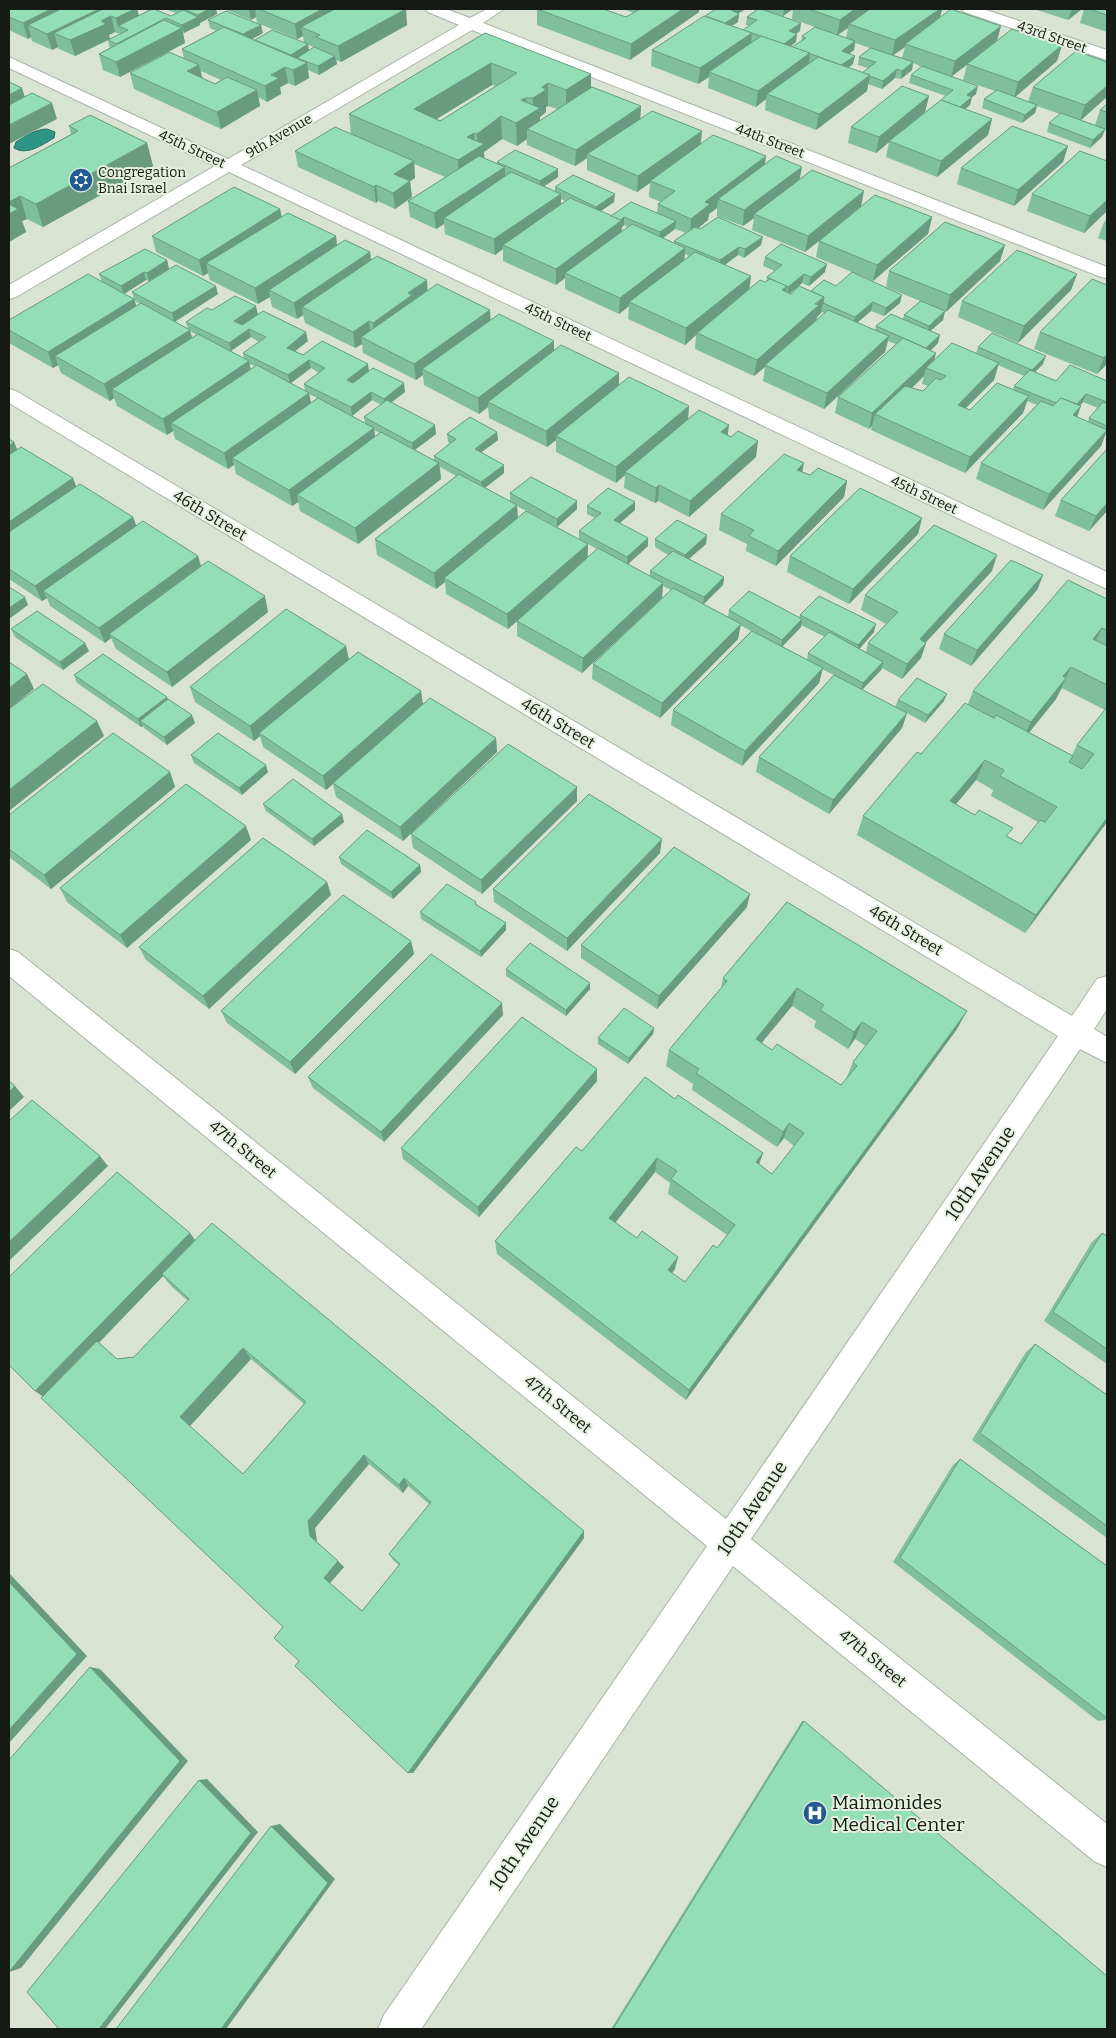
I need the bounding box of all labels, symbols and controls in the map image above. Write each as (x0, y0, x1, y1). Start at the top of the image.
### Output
street label: 43rd Street (1015, 17, 1089, 57)
street label: 9th Avenue (243, 110, 315, 162)
street label: 44th Street (733, 120, 807, 162)
street label: 45th Street (156, 126, 228, 172)
place label: Congregation Bnai Israel (98, 164, 186, 197)
synagogue icon: Congregation Bnai Israel (68, 167, 94, 193)
street label: 45th Street (522, 299, 594, 345)
street label: 45th Street (888, 472, 960, 518)
street label: 46th Street (170, 486, 251, 545)
street label: 46th Street (518, 694, 599, 753)
street label: 46th Street (866, 901, 947, 960)
street label: 47th Street (205, 1116, 281, 1182)
street label: 10th Avenue (940, 1121, 1020, 1225)
street label: 47th Street (520, 1371, 596, 1437)
street label: 10th Avenue (712, 1456, 792, 1560)
street label: 47th Street (835, 1625, 911, 1691)
street label: 10th Avenue (484, 1791, 564, 1895)
place label: Maimonides Medical Center (832, 1791, 965, 1836)
hospital icon: Maimonides Medical Center (802, 1800, 828, 1826)

